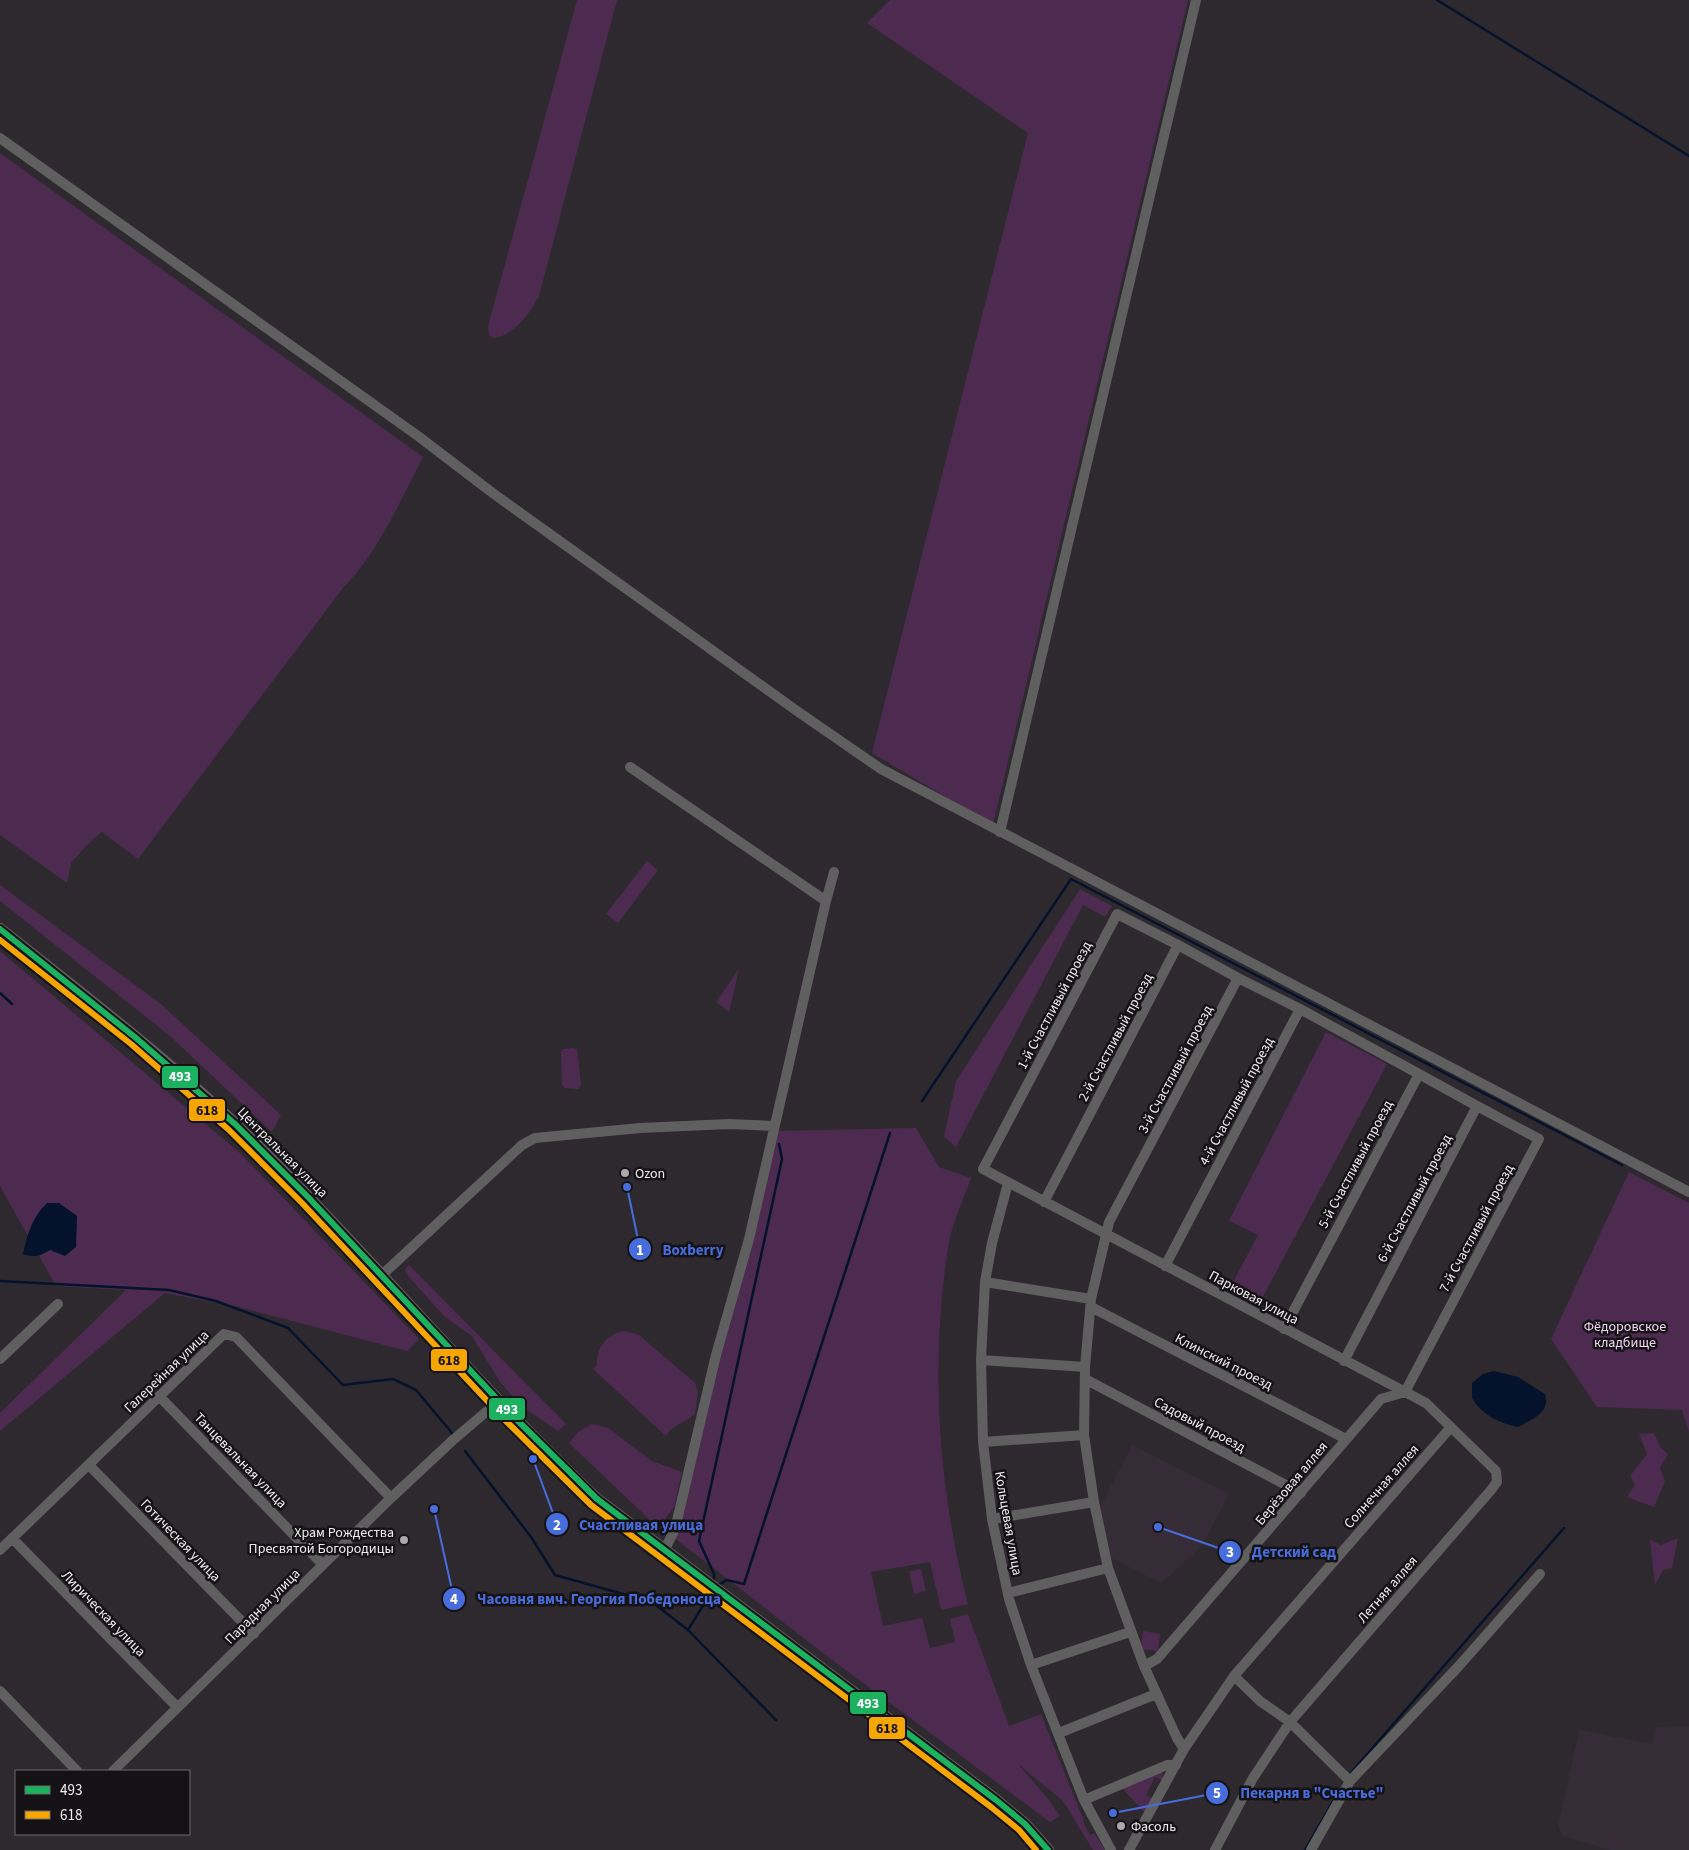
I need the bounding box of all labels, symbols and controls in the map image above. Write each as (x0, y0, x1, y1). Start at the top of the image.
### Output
street label: 1-й Счастливый проезд (1013, 937, 1097, 1073)
street label: 2-й Счастливый проезд (1074, 969, 1158, 1105)
street label: 3-й Счастливый проезд (1134, 1001, 1218, 1137)
street label: 4-й Счастливый проезд (1195, 1033, 1279, 1169)
line badge: 493 (161, 1065, 199, 1089)
text: 493 (169, 1067, 191, 1087)
street label: 5-й Счастливый проезд (1314, 1096, 1398, 1232)
line badge: 618 (188, 1098, 226, 1122)
text: 618 (196, 1101, 218, 1121)
street label: Центральная улица (232, 1103, 332, 1203)
street label: 6-й Счастливый проезд (1373, 1130, 1457, 1266)
street label: 7-й Счастливый проезд (1435, 1160, 1519, 1296)
place label: Ozon (635, 1164, 665, 1184)
marker: Ozon (619, 1167, 631, 1179)
callout: Boxberry (627, 1234, 733, 1264)
text: 1 (636, 1240, 644, 1261)
text: Boxberry (663, 1240, 724, 1261)
street label: Парковая улица (1205, 1266, 1302, 1330)
park label: Фёдоровское кладбище (1584, 1317, 1666, 1353)
street label: Галерейная улица (120, 1326, 214, 1418)
street label: Клинский проезд (1171, 1329, 1276, 1395)
line badge: 618 (430, 1348, 468, 1372)
text: 618 (438, 1351, 460, 1371)
street label: Садовый проезд (1150, 1392, 1249, 1458)
line badge: 493 (488, 1397, 526, 1421)
text: 493 (496, 1400, 518, 1420)
street label: Танцевальная улица (189, 1408, 291, 1513)
street label: Берёзовая аллея (1251, 1437, 1333, 1530)
street label: Солнечная аллея (1339, 1440, 1424, 1533)
street label: Кольцевая улица (989, 1469, 1027, 1577)
street label: Готическая улица (135, 1495, 225, 1587)
callout: Счастливая улица (544, 1509, 713, 1539)
text: 2 (553, 1515, 561, 1536)
text: Счастливая улица (579, 1515, 703, 1536)
place label: Храм Рождества Пресвятой Богородицы (249, 1523, 394, 1559)
marker: Храм Рождества Пресвятой Богородицы (398, 1534, 410, 1546)
callout: Детский сад (1217, 1537, 1346, 1567)
text: 3 (1226, 1542, 1234, 1563)
text: Детский сад (1252, 1542, 1336, 1563)
street label: Летняя аллея (1353, 1552, 1423, 1628)
street label: Парадная улица (220, 1564, 305, 1649)
street label: Лирическая улица (57, 1566, 150, 1661)
callout: Часовня вмч. Георгия Победоносца (442, 1584, 731, 1614)
text: 4 (450, 1589, 458, 1610)
text: Часовня вмч. Георгия Победоносца (477, 1589, 721, 1610)
line badge: 493 (849, 1691, 887, 1715)
text: 493 (857, 1694, 879, 1714)
line badge: 618 (868, 1716, 906, 1740)
text: 618 (876, 1719, 898, 1739)
legend (15, 1770, 190, 1835)
callout: Пекарня в "Счастье" (1205, 1778, 1393, 1808)
text: 493 (60, 1780, 82, 1801)
text: 5 (1213, 1783, 1221, 1804)
text: Пекарня в "Счастье" (1240, 1783, 1384, 1804)
text: 618 (60, 1805, 82, 1826)
place label: Фасоль (1131, 1817, 1176, 1837)
marker: Фасоль (1115, 1820, 1127, 1832)

